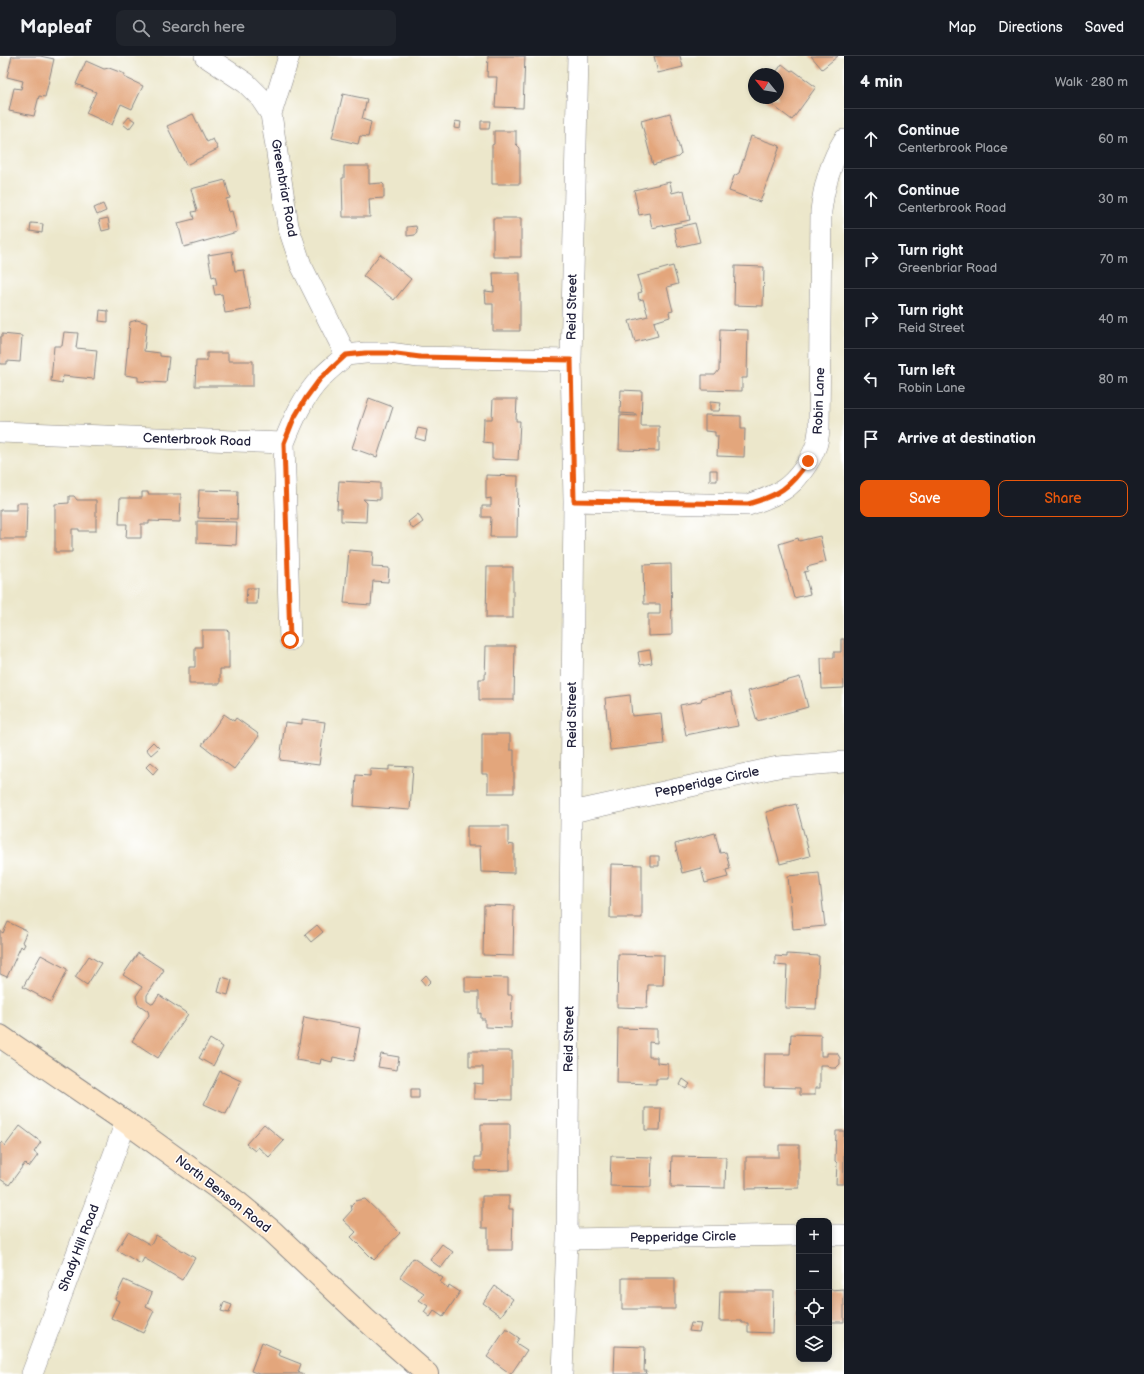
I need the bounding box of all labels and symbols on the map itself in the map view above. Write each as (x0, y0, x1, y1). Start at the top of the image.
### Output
north arrow (748, 68, 784, 104)
street label: Greenbriar Road (268, 138, 300, 238)
street label: Reid Street (563, 274, 581, 340)
street label: Robin Lane (810, 367, 828, 435)
street label: Centerbrook Road (143, 430, 251, 450)
route end (799, 452, 817, 470)
route start (281, 631, 299, 649)
street label: Reid Street (564, 682, 580, 748)
street label: Pepperidge Circle (653, 763, 761, 801)
street label: Reid Street (560, 1006, 578, 1072)
street label: North Benson Road (172, 1152, 274, 1236)
street label: Shady Hill Road (55, 1202, 103, 1294)
street label: Pepperidge Circle (630, 1228, 737, 1246)

